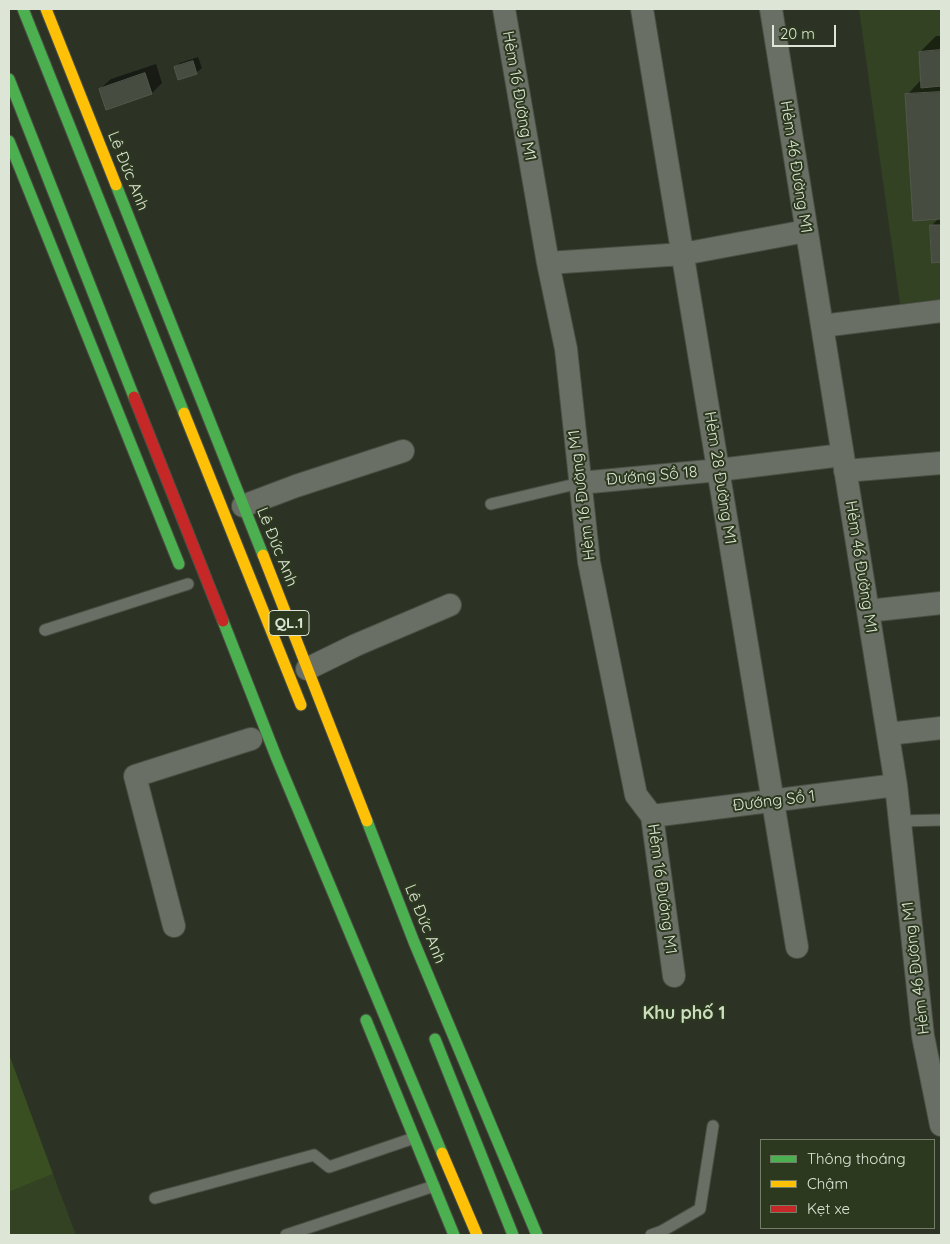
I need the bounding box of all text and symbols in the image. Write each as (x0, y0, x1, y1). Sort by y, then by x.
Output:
scale bar (775, 15, 839, 47)
text: 20 m (780, 24, 815, 43)
street label: Hẻm 16 Đường M1 (498, 30, 540, 162)
street label: Hẻm 46 Đường M1 (776, 99, 816, 235)
street label: Lê Đức Anh (103, 129, 153, 213)
street label: Hẻm 28 Đường M1 (700, 410, 740, 546)
street label: Hẻm 16 Đường M1 (564, 429, 600, 561)
street label: Đướng Sồ 18 (606, 462, 698, 490)
street label: Hẻm 46 Đường M1 (841, 499, 881, 635)
street label: Lê Đức Anh (252, 505, 302, 589)
road number: QL.1 (269, 610, 309, 636)
street label: Đướng Sồ 1 (732, 786, 816, 816)
street label: Hẻm 16 Đường M1 (643, 823, 681, 955)
street label: Lê Đức Anh (400, 882, 450, 966)
street label: Hẻm 46 Đường M1 (898, 900, 934, 1036)
district label: Khu phố 1 (642, 1003, 726, 1025)
legend (760, 1139, 935, 1229)
text: Thông thoáng (807, 1149, 906, 1168)
text: Chậm (807, 1174, 848, 1193)
text: Kẹt xe (807, 1199, 850, 1218)

